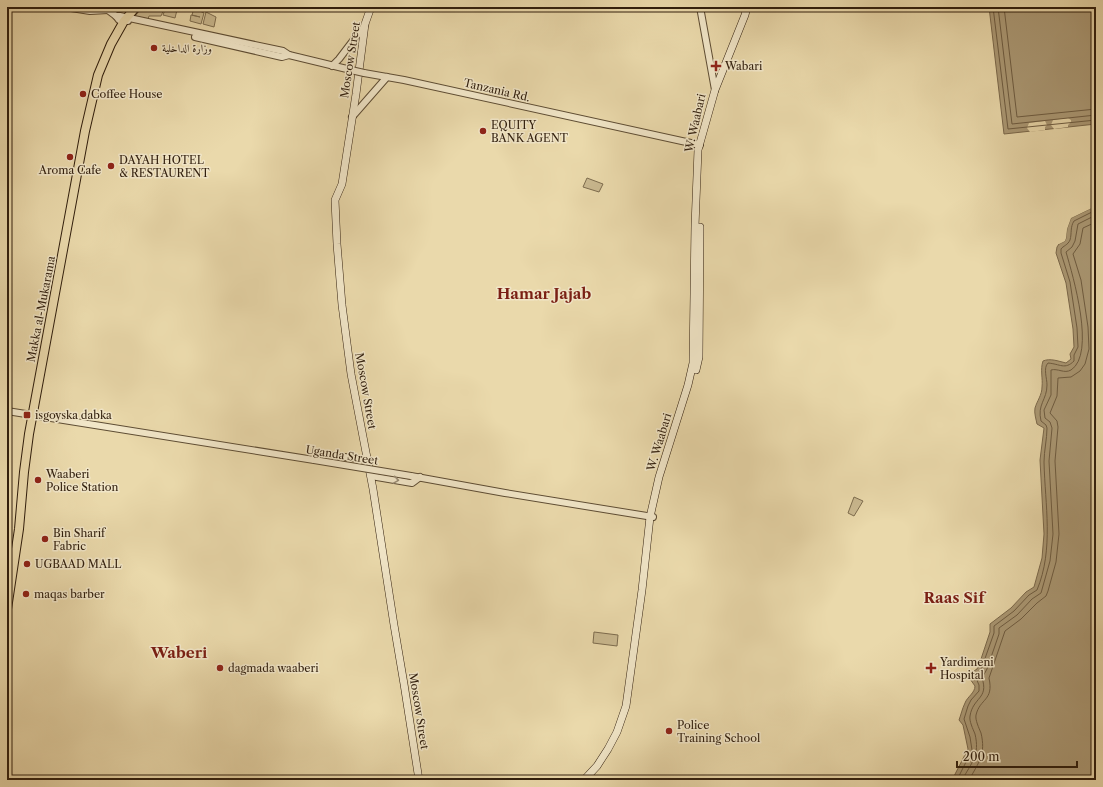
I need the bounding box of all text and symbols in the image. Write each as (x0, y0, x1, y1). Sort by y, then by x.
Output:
street label: Moscow Street (337, 21, 363, 99)
place label: وزارة الداخلية (162, 41, 212, 55)
marker: وزارة الداخلية (149, 43, 159, 53)
place label: Wabari (724, 59, 763, 73)
marker: Wabari (710, 60, 722, 72)
street label: Tanzania Rd. (462, 76, 532, 104)
place label: Coffee House (91, 87, 163, 101)
marker: Coffee House (78, 89, 88, 99)
street label: W. Waabari (681, 92, 709, 155)
place label: EQUITY BANK AGENT (491, 118, 569, 145)
marker: EQUITY BANK AGENT (478, 126, 488, 136)
marker: Aroma Cafe (65, 152, 75, 162)
place label: DAYAH HOTEL & RESTAURENT (119, 153, 210, 180)
marker: DAYAH HOTEL & RESTAURENT (106, 161, 116, 171)
place label: Aroma Cafe (38, 163, 101, 177)
street label: Makka al-Mukarama (24, 254, 58, 363)
district label: Hamar Jajab (497, 284, 592, 303)
street label: Moscow Street (352, 352, 380, 430)
place label: isgoyska dabka (35, 408, 112, 422)
marker: isgoyska dabka (22, 410, 32, 420)
street label: W. Waabari (643, 411, 675, 474)
street label: Uganda Street (305, 442, 379, 468)
place label: Waaberi Police Station (45, 467, 118, 494)
marker: Waaberi Police Station (33, 475, 43, 485)
one-way arrow (393, 475, 399, 484)
place label: Bin Sharif Fabric (53, 526, 107, 553)
marker: Bin Sharif Fabric (40, 534, 50, 544)
place label: UGBAAD MALL (35, 557, 122, 571)
marker: UGBAAD MALL (22, 559, 32, 569)
place label: maqas barber (34, 587, 105, 601)
district label: Raas Sif (924, 588, 987, 607)
marker: maqas barber (21, 589, 31, 599)
district label: Waberi (150, 643, 208, 662)
place label: Yardimeni Hospital (939, 655, 994, 682)
place label: dagmada waaberi (228, 661, 319, 675)
marker: Yardimeni Hospital (925, 662, 937, 674)
marker: dagmada waaberi (215, 663, 225, 673)
street label: Moscow Street (406, 672, 432, 750)
place label: Police Training School (677, 718, 761, 745)
marker: Police Training School (664, 726, 674, 736)
scale bar (957, 743, 1077, 769)
text: 200 m (963, 749, 1000, 764)

